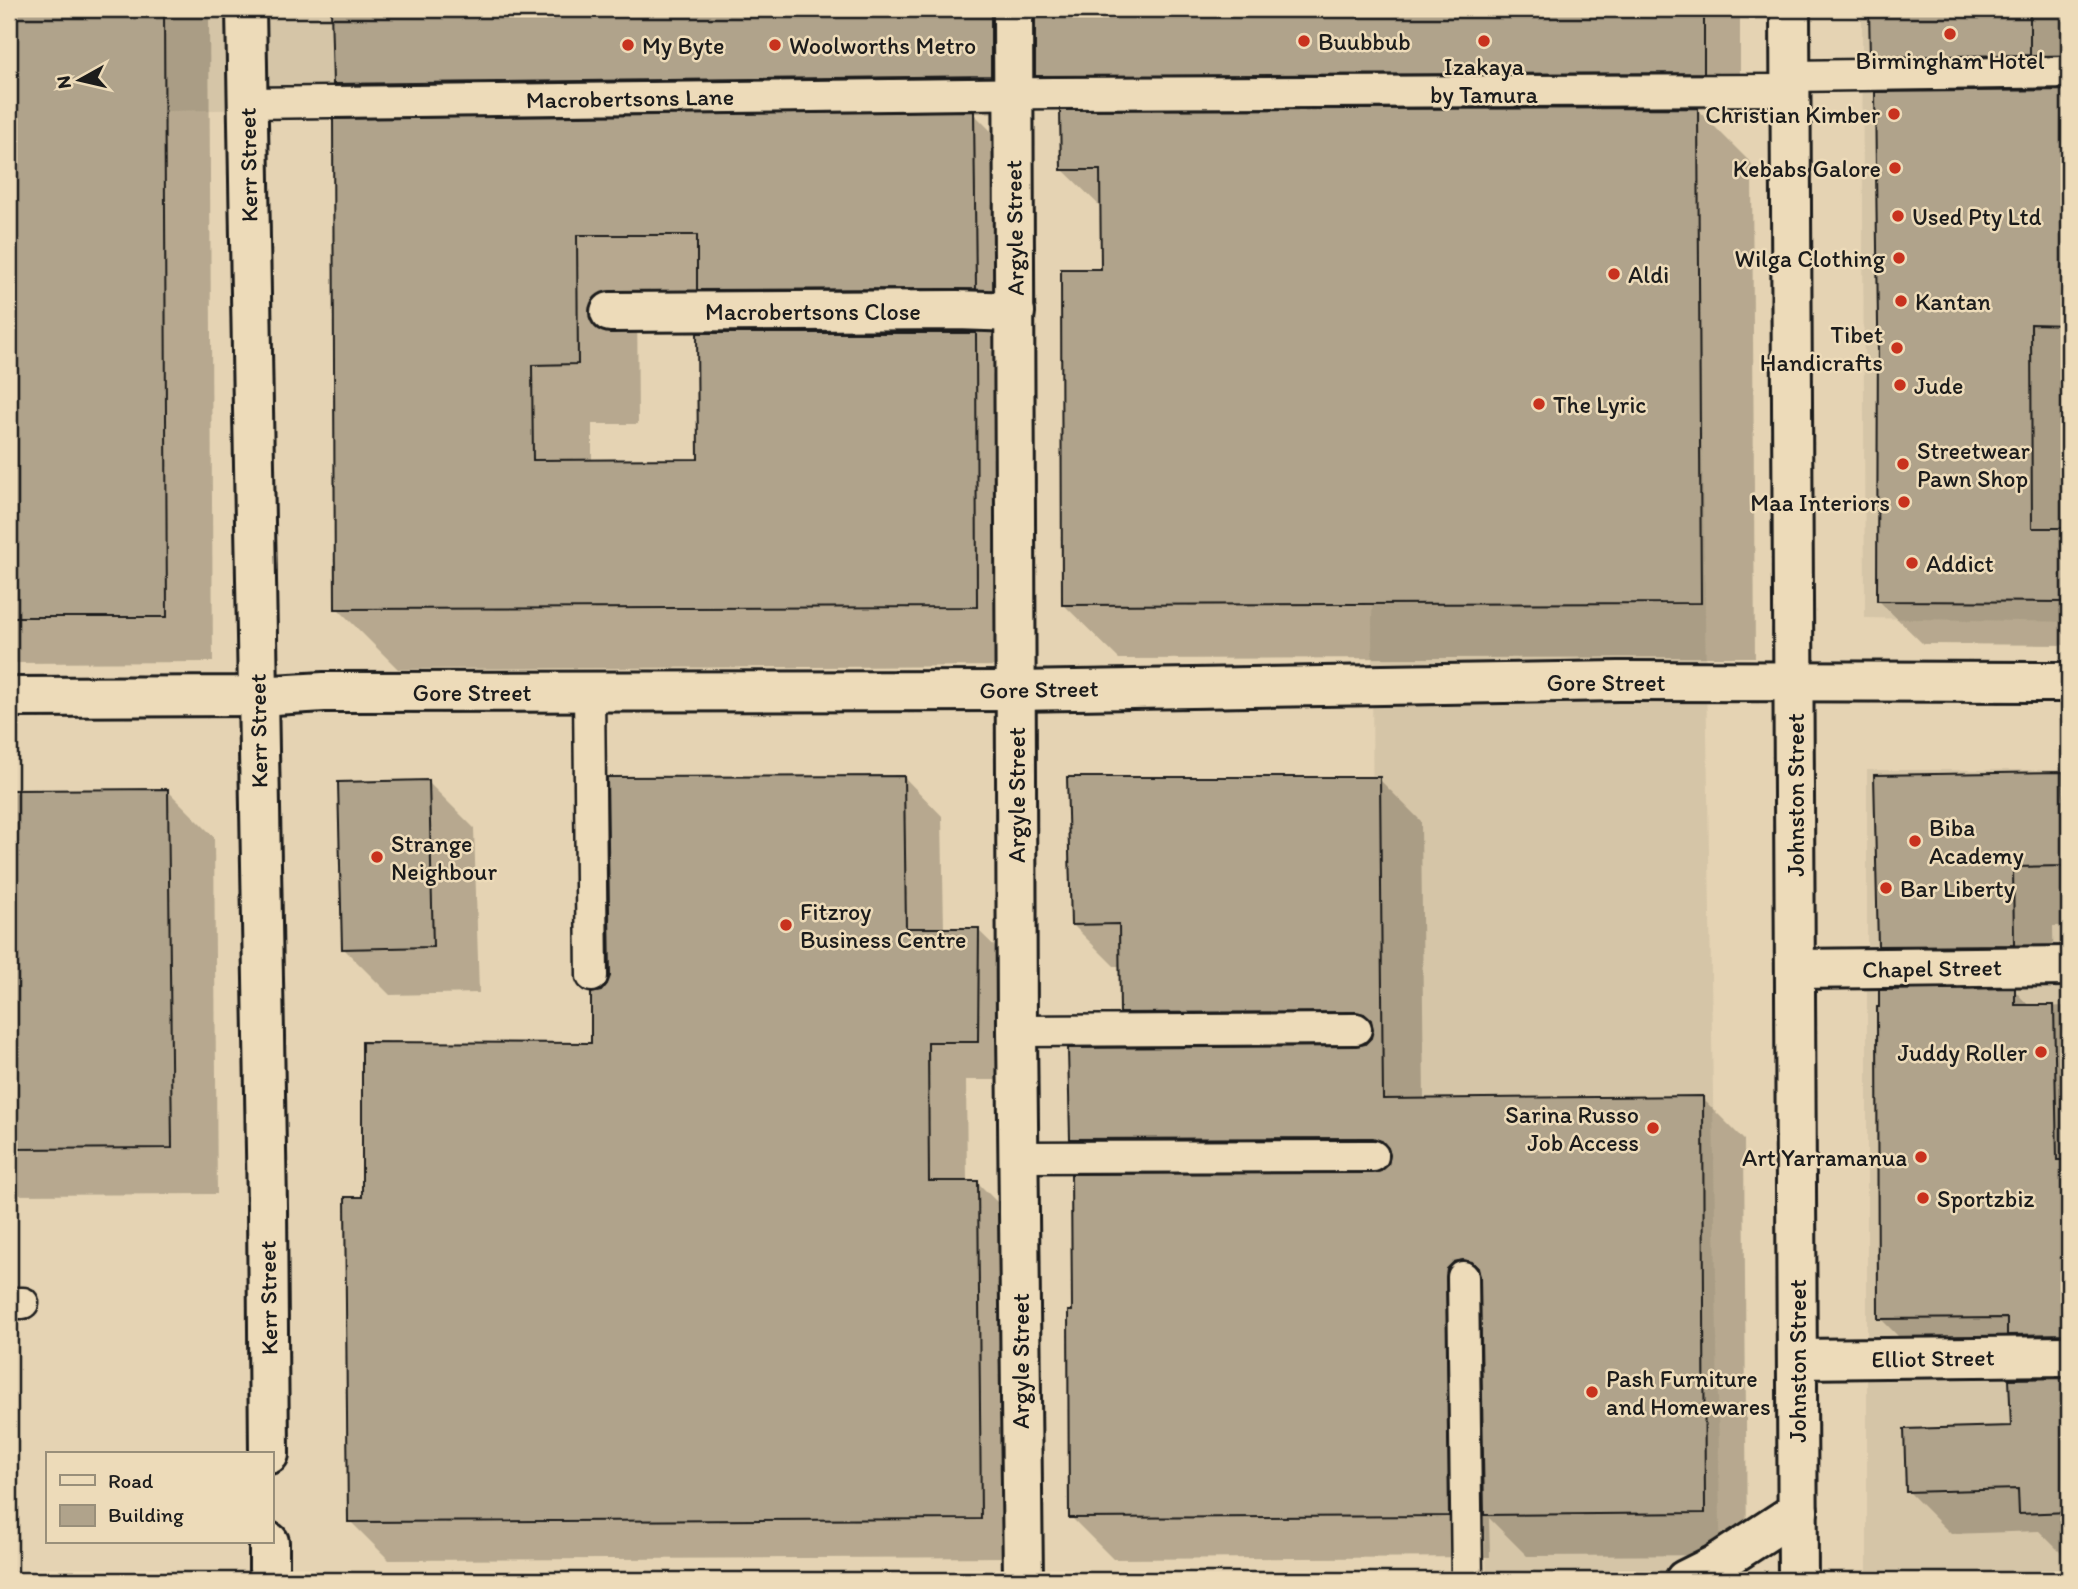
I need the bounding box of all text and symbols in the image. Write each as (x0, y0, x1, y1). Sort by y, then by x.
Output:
marker: Birmingham Hotel (1942, 26, 1958, 42)
place label: Buubbub (1318, 27, 1411, 56)
place label: My Byte (642, 31, 724, 60)
place label: Woolworths Metro (789, 31, 976, 60)
marker: Buubbub (1296, 33, 1312, 49)
marker: Izakaya by Tamura (1476, 33, 1492, 49)
marker: My Byte (620, 37, 636, 53)
marker: Woolworths Metro (767, 37, 783, 53)
north arrow (46, 46, 116, 116)
place label: Birmingham Hotel (1856, 46, 2045, 75)
place label: Izakaya by Tamura (1430, 52, 1539, 109)
text: N (51, 74, 76, 90)
street label: Macrobertsons Lane (526, 82, 734, 114)
place label: Christian Kimber (1705, 100, 1880, 129)
marker: Christian Kimber (1886, 106, 1902, 122)
street label: Kerr Street (233, 107, 263, 222)
place label: Kebabs Galore (1733, 154, 1881, 183)
street label: Argyle Street (998, 160, 1030, 296)
marker: Kebabs Galore (1887, 160, 1903, 176)
place label: Used Pty Ltd (1912, 202, 2042, 231)
marker: Used Pty Ltd (1890, 208, 1906, 224)
place label: Wilga Clothing (1734, 244, 1886, 273)
marker: Wilga Clothing (1891, 250, 1907, 266)
place label: Aldi (1628, 260, 1669, 289)
marker: Aldi (1606, 266, 1622, 282)
place label: Kantan (1915, 287, 1991, 316)
marker: Kantan (1893, 293, 1909, 309)
street label: Macrobertsons Close (705, 297, 921, 326)
place label: Tibet Handicrafts (1760, 320, 1883, 377)
marker: Tibet Handicrafts (1889, 340, 1905, 356)
place label: Jude (1914, 371, 1963, 400)
marker: Jude (1892, 377, 1908, 393)
place label: The Lyric (1553, 390, 1647, 419)
marker: The Lyric (1531, 396, 1547, 412)
place label: Streetwear Pawn Shop (1917, 436, 2030, 493)
marker: Streetwear Pawn Shop (1895, 456, 1911, 472)
place label: Maa Interiors (1750, 488, 1890, 517)
marker: Maa Interiors (1896, 494, 1912, 510)
place label: Addict (1926, 549, 1994, 578)
marker: Addict (1904, 555, 1920, 571)
street label: Gore Street (1546, 668, 1666, 697)
street label: Kerr Street (243, 673, 273, 788)
street label: Gore Street (979, 673, 1099, 705)
street label: Gore Street (412, 678, 532, 707)
street label: Johnston Street (1781, 713, 1810, 877)
street label: Argyle Street (1002, 727, 1031, 863)
place label: Biba Academy (1929, 813, 2024, 870)
place label: Strange Neighbour (391, 829, 497, 886)
marker: Biba Academy (1907, 833, 1923, 849)
marker: Strange Neighbour (369, 849, 385, 865)
place label: Bar Liberty (1900, 874, 2015, 903)
marker: Bar Liberty (1878, 880, 1894, 896)
place label: Fitzroy Business Centre (800, 897, 966, 954)
marker: Fitzroy Business Centre (778, 917, 794, 933)
street label: Chapel Street (1862, 952, 2002, 984)
place label: Juddy Roller (1898, 1038, 2027, 1067)
marker: Juddy Roller (2033, 1044, 2049, 1060)
place label: Sarina Russo Job Access (1505, 1100, 1639, 1157)
marker: Sarina Russo Job Access (1645, 1120, 1661, 1136)
place label: Art Yarramanua (1742, 1143, 1907, 1172)
marker: Art Yarramanua (1913, 1149, 1929, 1165)
place label: Sportzbiz (1937, 1184, 2034, 1213)
marker: Sportzbiz (1915, 1190, 1931, 1206)
street label: Kerr Street (253, 1240, 283, 1355)
street label: Johnston Street (1783, 1279, 1812, 1443)
street label: Argyle Street (1006, 1293, 1035, 1429)
street label: Elliot Street (1871, 1342, 1995, 1374)
place label: Pash Furniture and Homewares (1606, 1364, 1771, 1421)
marker: Pash Furniture and Homewares (1584, 1384, 1600, 1400)
legend (46, 1452, 273, 1544)
text: Road (108, 1468, 154, 1493)
text: Building (108, 1502, 184, 1527)

